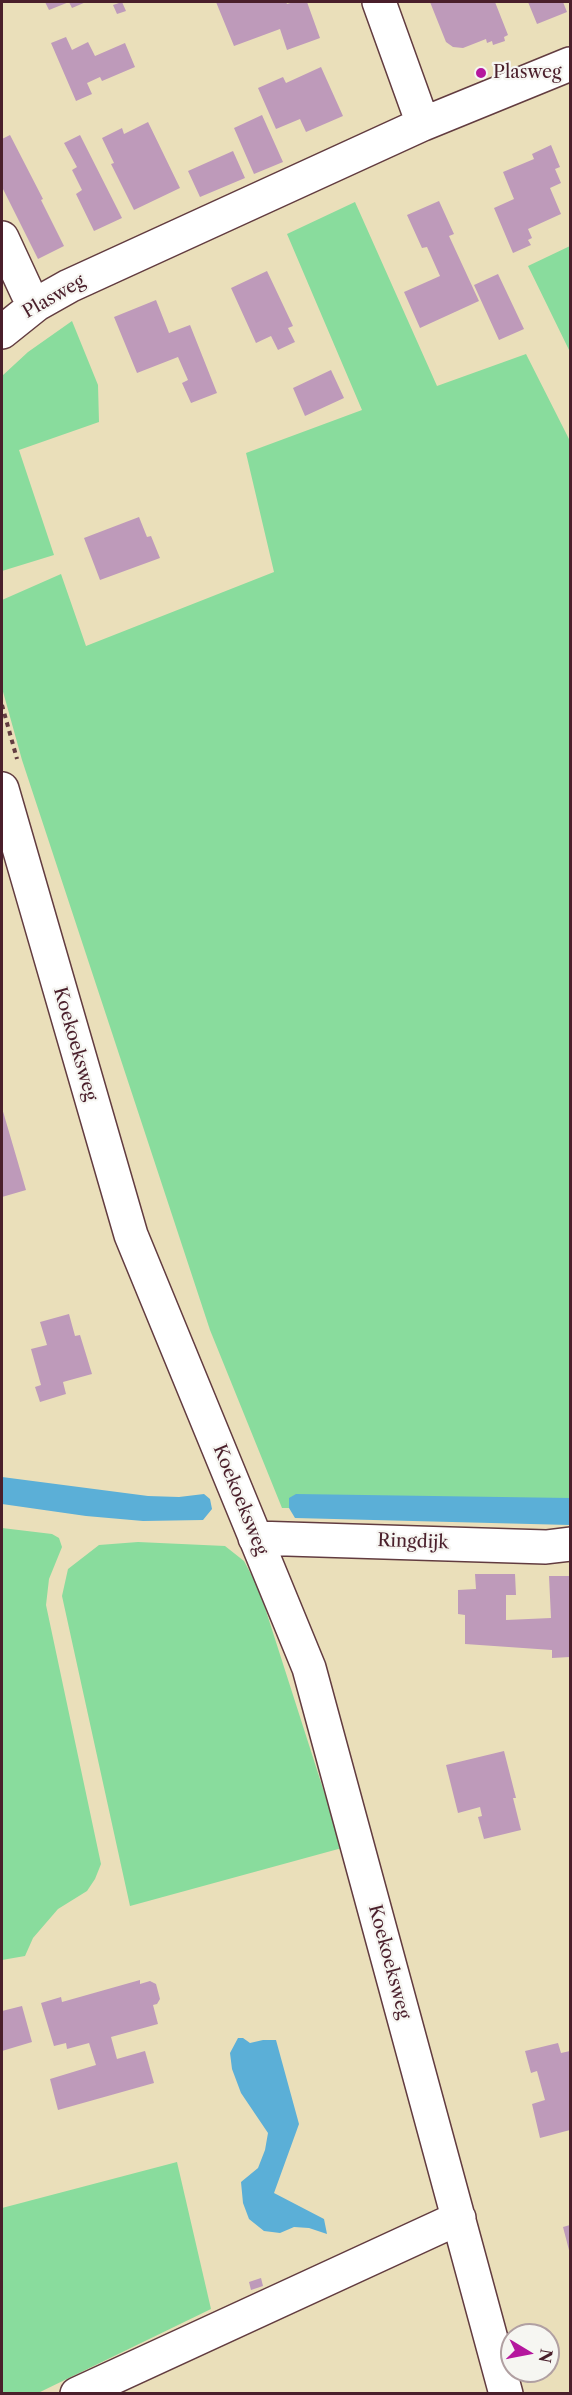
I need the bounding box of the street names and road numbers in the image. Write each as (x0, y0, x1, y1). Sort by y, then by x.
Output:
street label: Plasweg (19, 271, 89, 323)
street label: Koekoeksweg (48, 985, 102, 1103)
street label: Koekoeksweg (208, 1442, 272, 1558)
street label: Ringdijk (377, 1530, 449, 1554)
street label: Koekoeksweg (363, 1902, 415, 2022)

